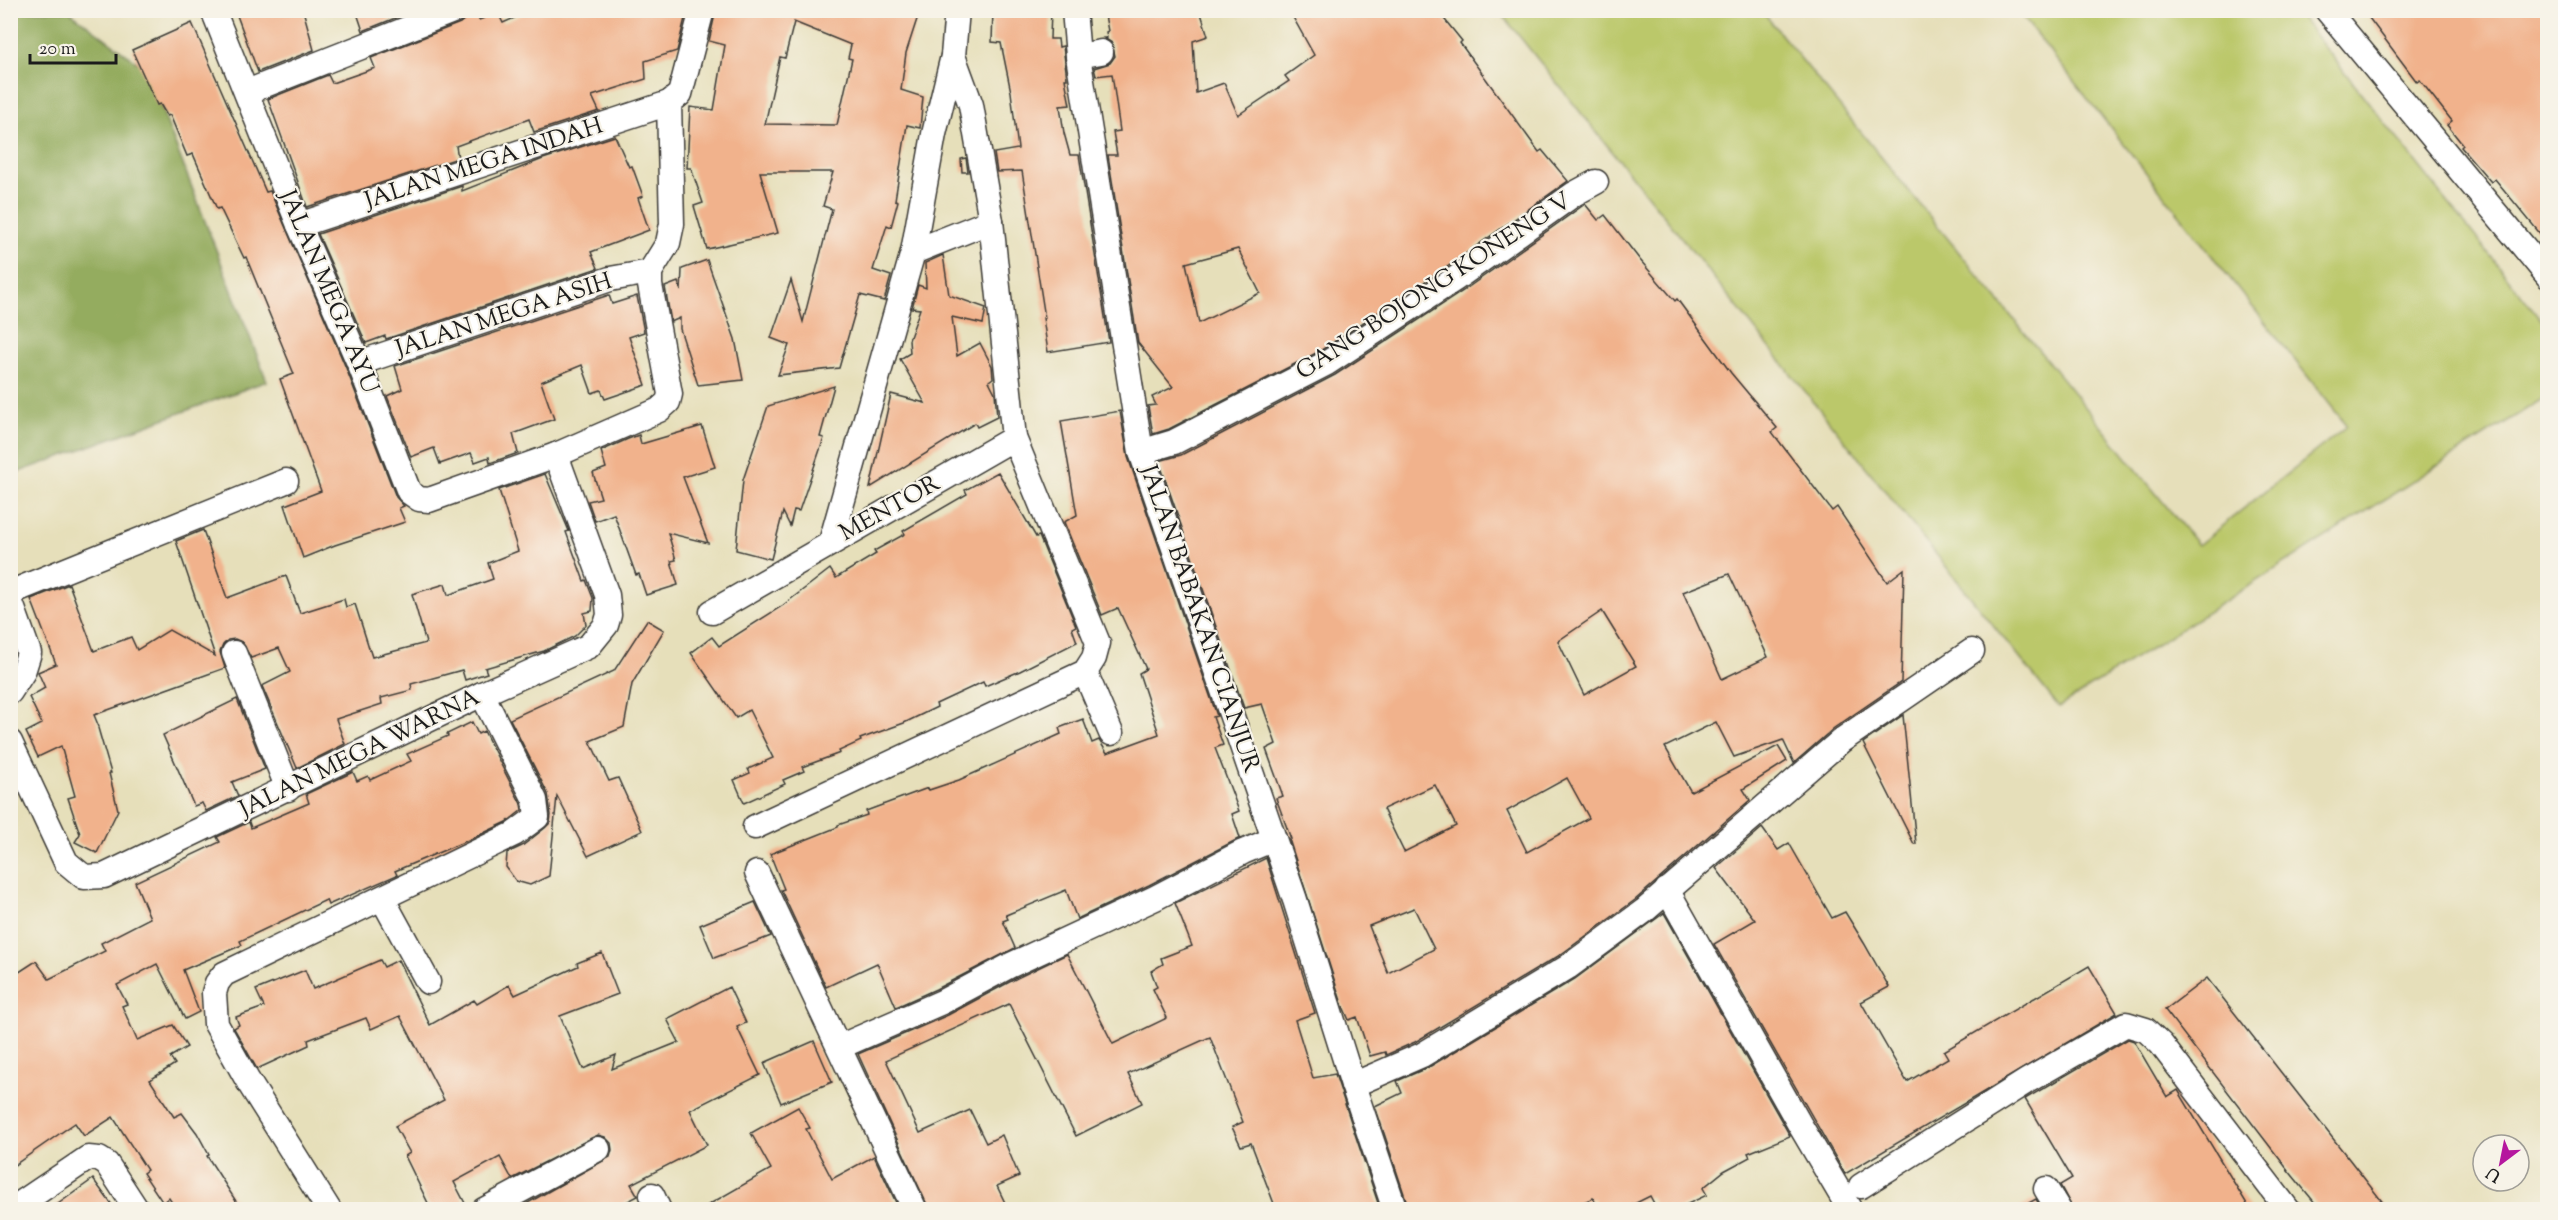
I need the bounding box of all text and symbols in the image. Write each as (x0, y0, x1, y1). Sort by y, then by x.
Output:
scale bar (30, 27, 116, 65)
text: 20 m (39, 37, 76, 63)
street label: JALAN MEGA INDAH (359, 109, 608, 219)
street label: JALAN MEGA AYU (269, 183, 386, 399)
street label: GANG BOJONG KONENG V (1290, 185, 1578, 389)
street label: JALAN MEGA ASIH (389, 265, 617, 368)
street label: JALAN BABAKAN CIANJUR (1130, 459, 1268, 778)
street label: MENTOR (834, 467, 947, 551)
street label: JALAN MEGA WARNA (232, 681, 486, 828)
north arrow (2471, 1133, 2531, 1193)
text: U (2482, 1160, 2506, 1187)

